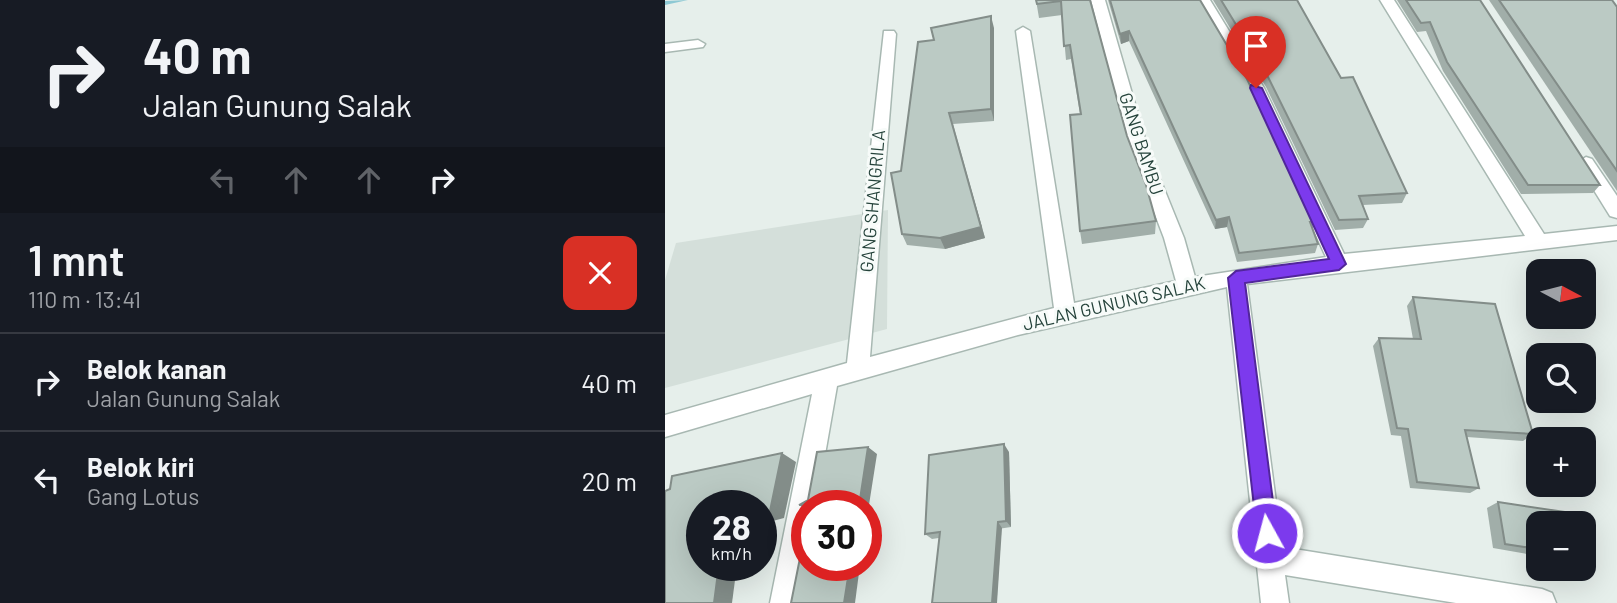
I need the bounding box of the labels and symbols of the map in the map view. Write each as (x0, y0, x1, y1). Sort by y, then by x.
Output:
pin (1226, 16, 1286, 88)
street label: GANG BAMBU (1115, 90, 1169, 198)
street label: GANG SHANGRILA (855, 129, 889, 273)
north arrow (1526, 259, 1596, 329)
street label: JALAN GUNUNG SALAK (1020, 271, 1207, 335)
speed limit sign: 30 (791, 490, 882, 581)
position arrow (1230, 496, 1304, 570)

